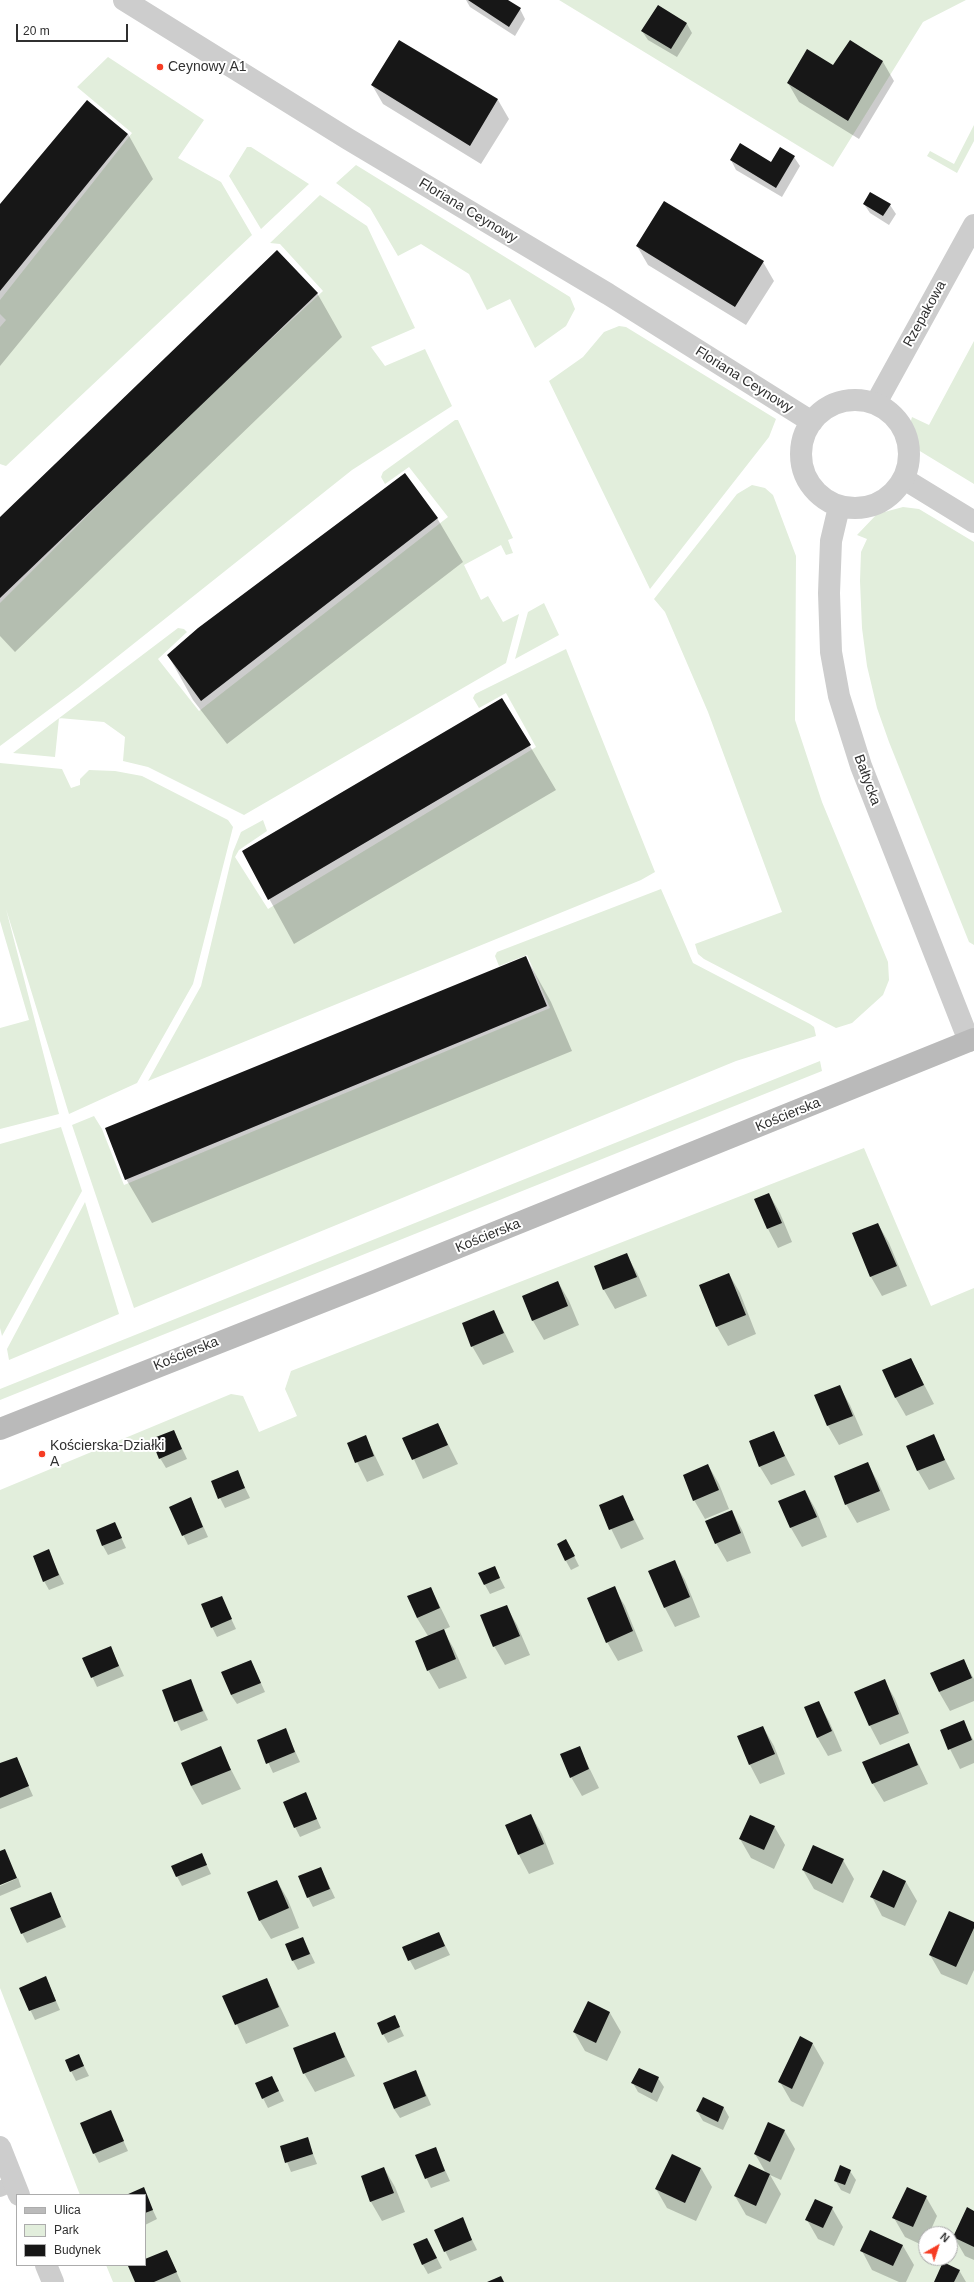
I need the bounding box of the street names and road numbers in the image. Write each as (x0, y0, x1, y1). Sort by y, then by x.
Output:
street label: Floriana Ceynowy (416, 175, 520, 247)
street label: Rzepakowa (900, 278, 950, 350)
street label: Floriana Ceynowy (692, 343, 796, 417)
street label: Bałtycka (850, 752, 884, 808)
street label: Kościerska (753, 1094, 823, 1136)
street label: Kościerska (453, 1215, 523, 1257)
street label: Kościerska (151, 1333, 221, 1375)

